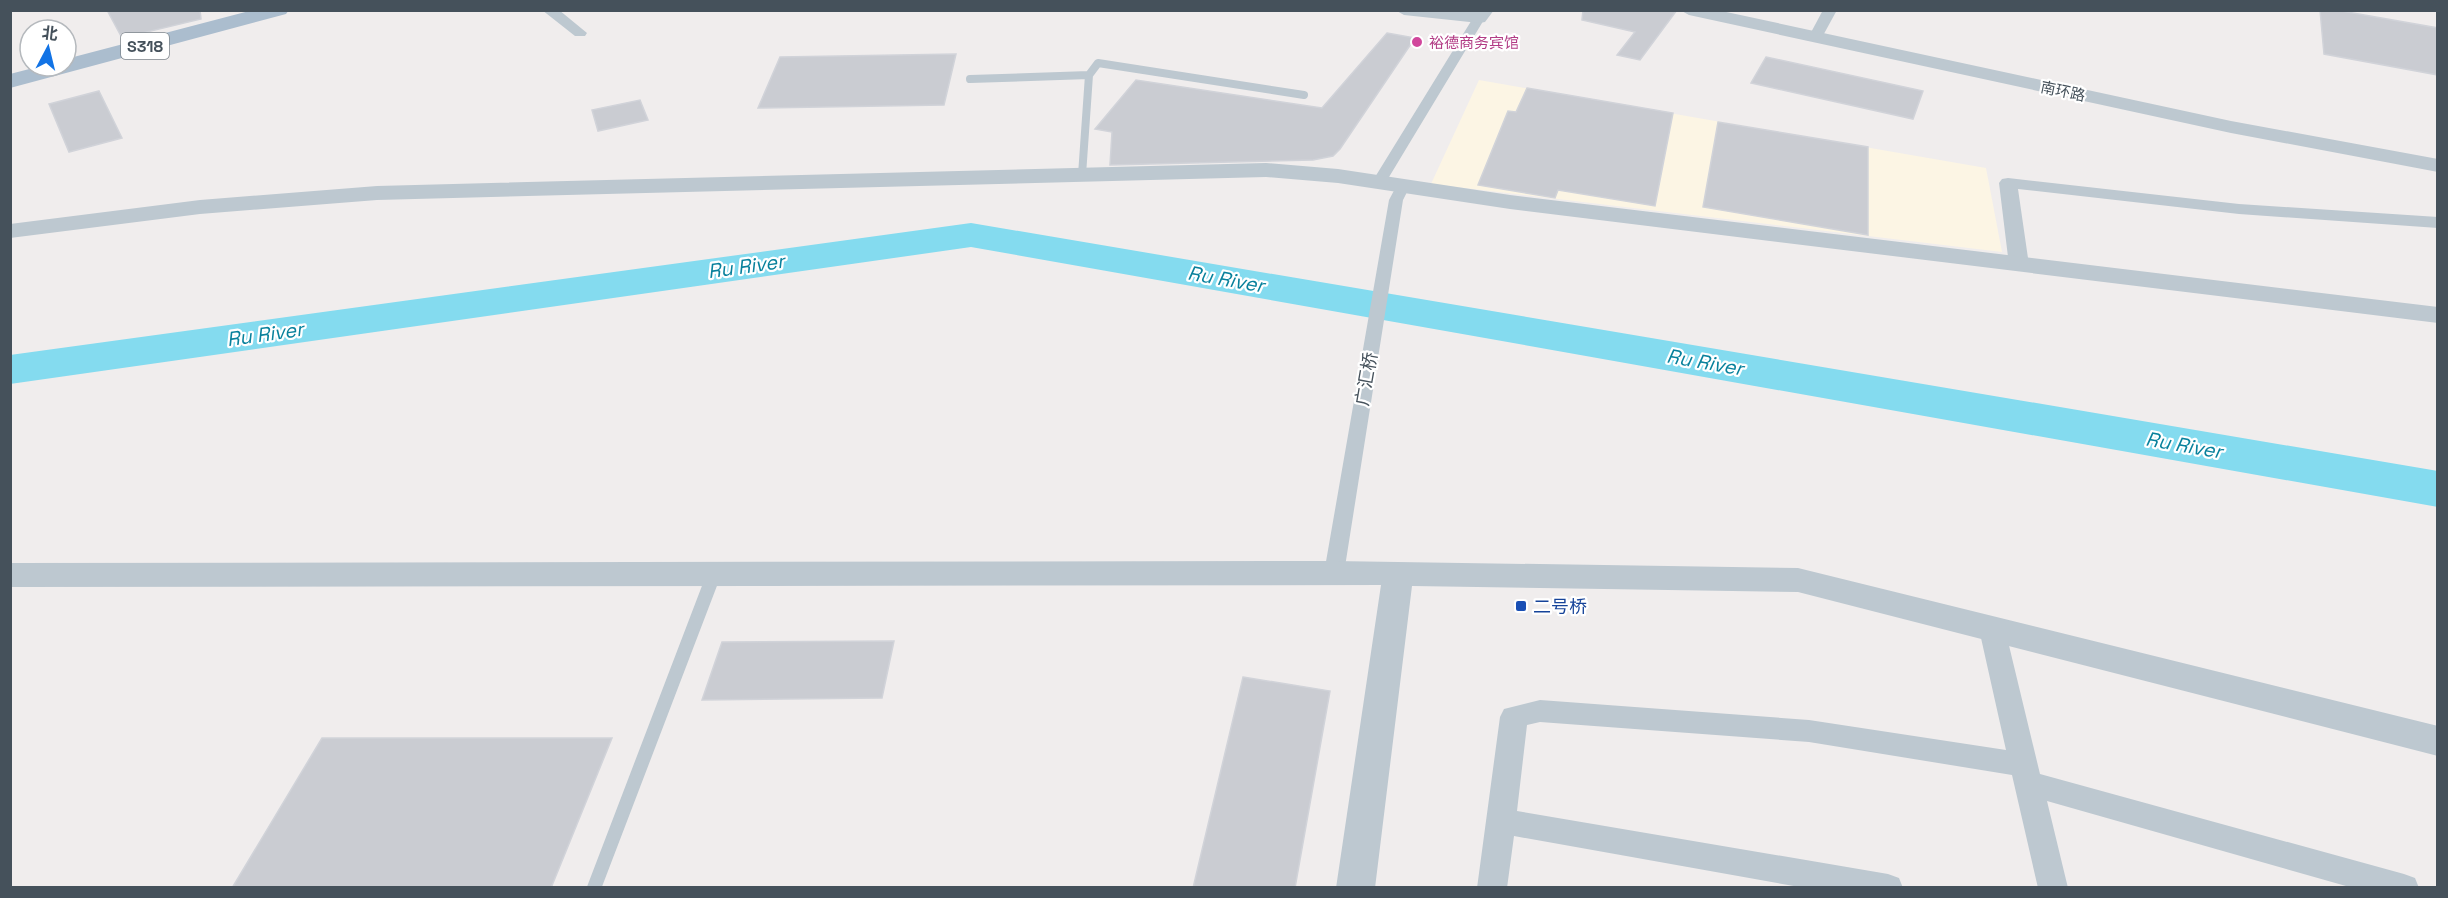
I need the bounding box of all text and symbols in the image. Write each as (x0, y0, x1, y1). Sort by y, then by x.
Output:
north arrow (18, 18, 78, 78)
text: 北 (41, 22, 59, 45)
road number: S318 (121, 33, 169, 59)
place label: 裕德商务宾馆 (1429, 33, 1519, 52)
marker: 裕德商务宾馆 (1410, 35, 1424, 49)
street label: 南环路 (2039, 77, 2087, 105)
water label: Ru River (706, 247, 789, 284)
water label: Ru River (1186, 259, 1269, 299)
water label: Ru River (225, 315, 308, 352)
water label: Ru River (1665, 342, 1748, 382)
street label: 广汇桥 (1350, 350, 1382, 408)
water label: Ru River (2144, 425, 2227, 465)
place label: 二号桥 (1533, 595, 1587, 618)
marker: 二号桥 (1514, 599, 1528, 613)

